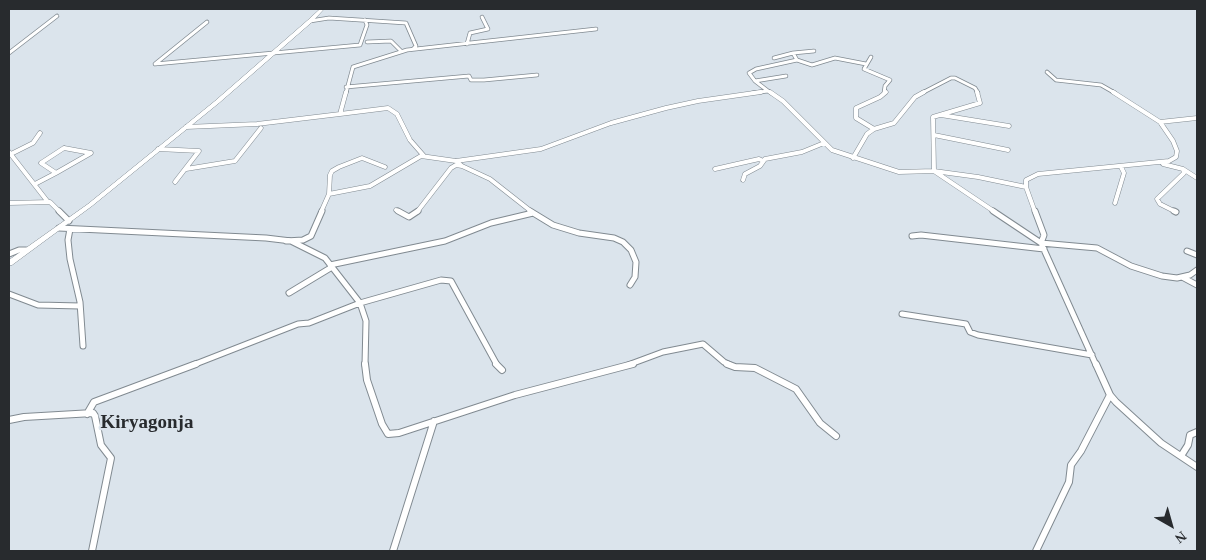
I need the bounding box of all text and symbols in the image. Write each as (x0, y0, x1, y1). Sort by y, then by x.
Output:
district label: Kiryagonja (101, 412, 193, 434)
north arrow (1146, 500, 1196, 550)
text: N (1172, 528, 1189, 546)

